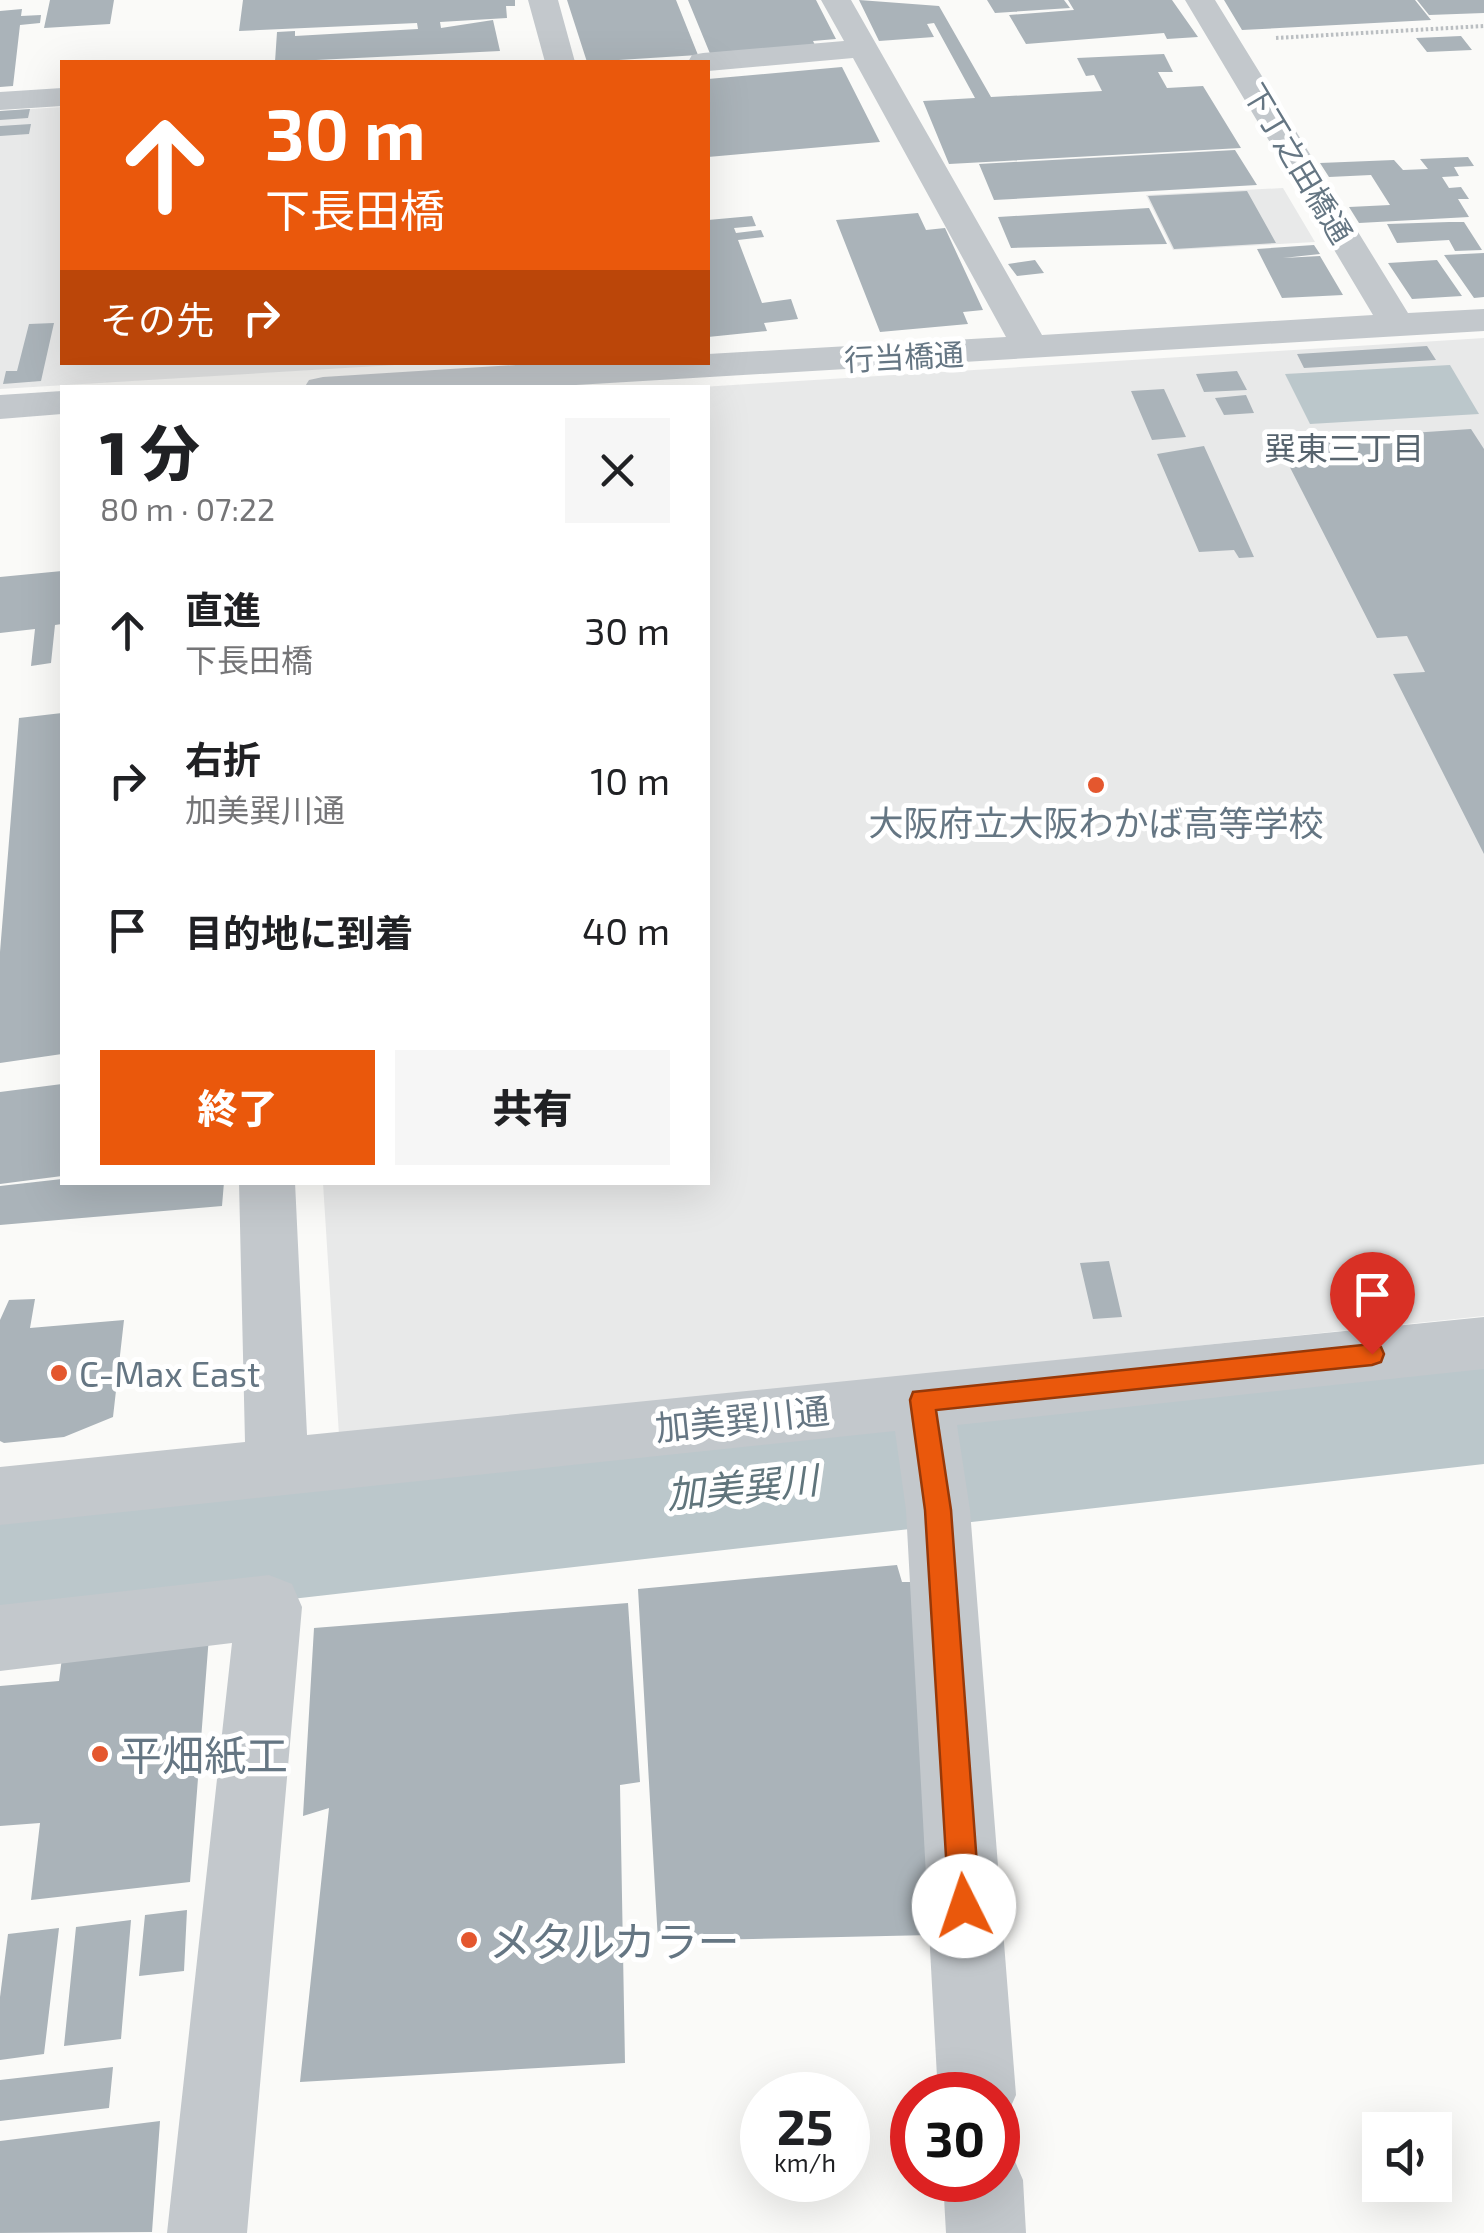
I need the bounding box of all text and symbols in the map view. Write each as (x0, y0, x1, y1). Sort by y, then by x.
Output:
street label: 下丁之田橋通 (1237, 77, 1361, 249)
text: 30 m (265, 90, 426, 174)
icon: ahead (100, 100, 230, 230)
text: 下長田橋 (265, 182, 445, 236)
icon: right (234, 290, 289, 345)
text: その先 (100, 296, 214, 342)
street label: 行当橋通 (843, 335, 965, 377)
text: 1 分 (100, 415, 200, 487)
button: close (565, 418, 670, 523)
district label: 巽東三丁目 (1264, 428, 1424, 466)
text: 80 m · 07:22 (100, 489, 275, 527)
text: 直進 (185, 586, 261, 632)
icon: ahead (100, 603, 155, 658)
text: 30 m (584, 607, 670, 653)
text: 下長田橋 (185, 640, 313, 678)
text: 右折 (185, 736, 261, 782)
icon: right (100, 753, 155, 808)
text: 10 m (590, 757, 670, 803)
marker: 大阪府立大阪わかば高等学校 (1085, 774, 1107, 796)
text: 加美巽川通 (185, 790, 345, 828)
place label: 大阪府立大阪わかば高等学校 (868, 801, 1324, 843)
icon: arrive (100, 903, 155, 958)
text: 40 m (582, 907, 670, 953)
text: 目的地に到着 (185, 909, 413, 955)
button: 終了 (100, 1050, 375, 1165)
button: 共有 (395, 1050, 670, 1165)
pin (1330, 1252, 1415, 1355)
icon: arrive (1345, 1267, 1400, 1322)
place label: C-Max East (79, 1352, 260, 1394)
marker: C-Max East (48, 1362, 70, 1384)
street label: 加美巽川通 (653, 1388, 831, 1448)
water label: 加美巽川 (664, 1455, 824, 1517)
place label: 平畑紙工 (120, 1729, 288, 1779)
marker: 平畑紙工 (89, 1743, 111, 1765)
position arrow (912, 1854, 1016, 1958)
place label: メタルカラー (489, 1915, 740, 1965)
marker: メタルカラー (458, 1929, 480, 1951)
speed limit sign: 30 (890, 2072, 1020, 2202)
text: 25 (777, 2095, 833, 2155)
map controls (1362, 2112, 1452, 2202)
button: sound (1362, 2112, 1452, 2202)
text: km/h (774, 2147, 836, 2177)

